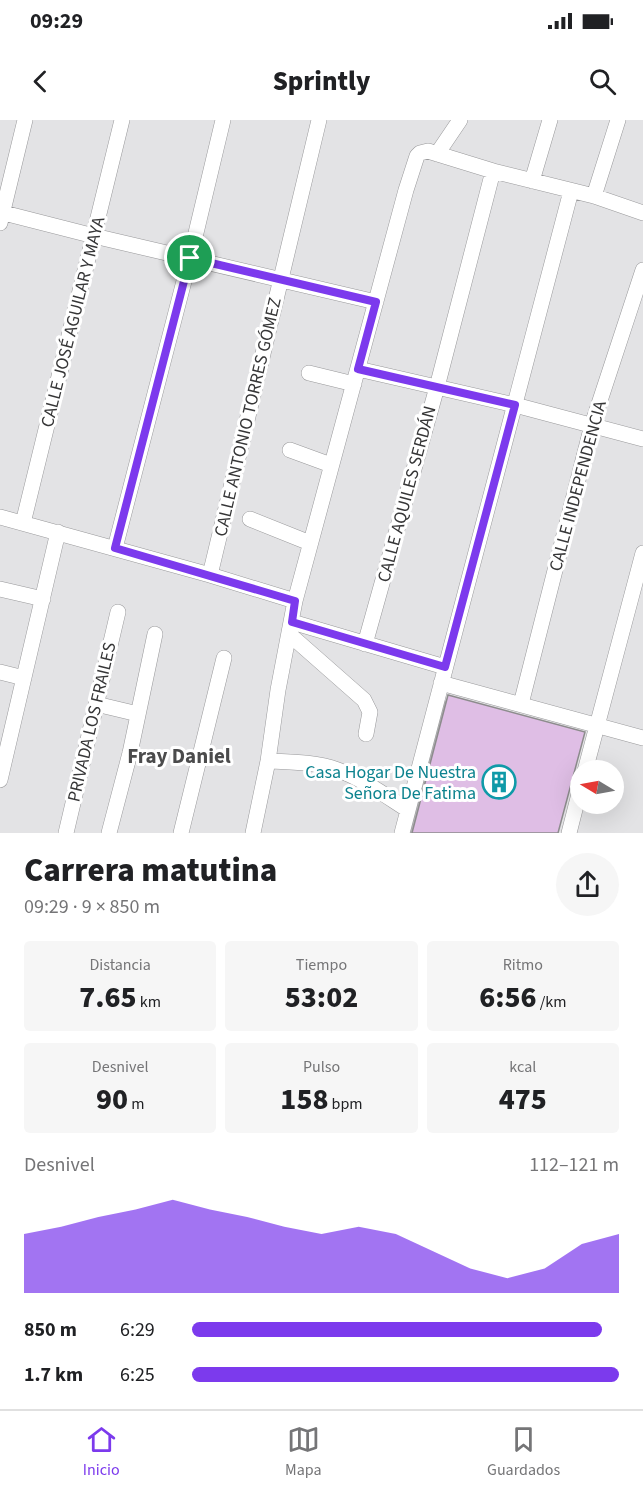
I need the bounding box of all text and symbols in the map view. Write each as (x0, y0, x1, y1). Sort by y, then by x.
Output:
text: 09:29 (30, 5, 83, 37)
text: Sprintly (273, 62, 370, 101)
icon: back (24, 65, 57, 98)
icon: search (586, 65, 619, 98)
street label: CALLE JOSÉ AGUILAR Y MAYA (35, 214, 111, 430)
pin (164, 232, 215, 283)
icon: arrive (173, 241, 206, 274)
street label: CALLE ANTONIO TORRES GÓMEZ (208, 295, 288, 539)
street label: CALLE INDEPENDENCIA (543, 398, 613, 574)
street label: CALLE AQUILES SERDÁN (371, 403, 443, 585)
street label: PRIVADA LOS FRAILES (61, 640, 123, 804)
district label: Fray Daniel (127, 741, 231, 771)
place label: Casa Hogar De Nuestra Señora De Fatima (305, 760, 476, 806)
north arrow (570, 760, 624, 814)
map controls (570, 760, 624, 814)
building icon: Casa Hogar De Nuestra Señora De Fatima (481, 764, 517, 800)
text: Carrera matutina (24, 847, 277, 894)
button: share (556, 853, 619, 916)
text: 09:29 · 9 × 850 m (24, 893, 160, 921)
text: Distancia (89, 954, 151, 976)
text: Tiempo (296, 954, 347, 976)
text: Ritmo (503, 954, 543, 976)
text: 7.65 (79, 976, 137, 1019)
text: 53:02 (285, 976, 358, 1019)
text: 6:56 (479, 976, 537, 1019)
text: km (137, 991, 161, 1013)
text: /km (537, 991, 567, 1013)
text: Desnivel (92, 1056, 148, 1078)
text: Pulso (303, 1056, 340, 1078)
text: kcal (509, 1056, 536, 1078)
text: 90 (96, 1078, 128, 1121)
text: 158 (280, 1078, 328, 1121)
text: 475 (499, 1078, 547, 1121)
text: m (128, 1093, 144, 1115)
text: bpm (328, 1093, 363, 1115)
text: Desnivel (24, 1151, 95, 1179)
text: 112–121 m (529, 1151, 619, 1179)
text: 850 m (24, 1316, 77, 1344)
text: 6:29 (120, 1316, 155, 1344)
text: 1.7 km (24, 1361, 83, 1389)
text: 6:25 (120, 1361, 155, 1389)
tab: Inicio (83, 1423, 120, 1481)
tab: Mapa (285, 1423, 322, 1481)
tab: Guardados (487, 1423, 560, 1481)

